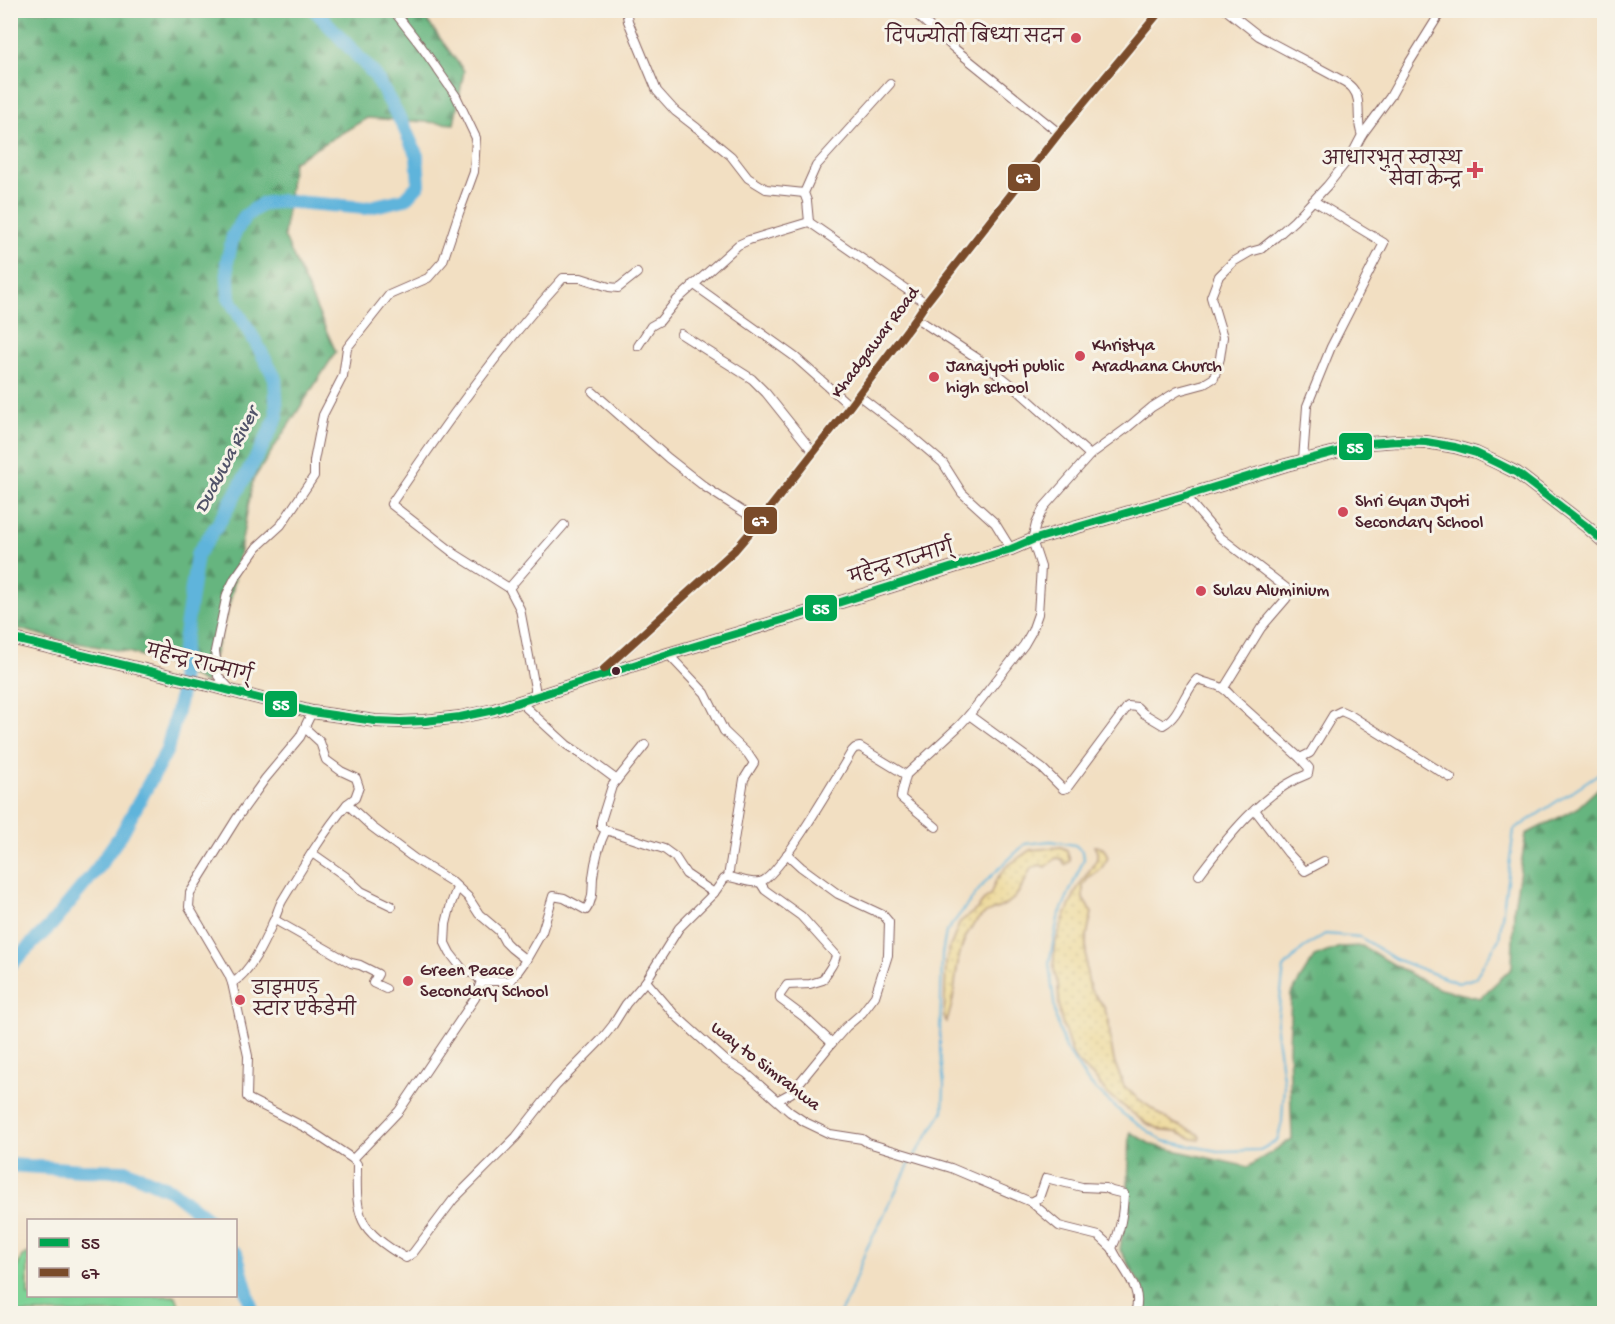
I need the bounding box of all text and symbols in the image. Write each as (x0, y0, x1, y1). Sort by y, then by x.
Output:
place label: दिपज्योती बिध्या सदन (884, 22, 1065, 49)
marker: दिपज्योती बिध्या सदन (1069, 31, 1083, 45)
place label: आधारभुत स्वास्थ सेवा केन्द्र (1321, 149, 1463, 192)
marker: आधारभुत स्वास्थ सेवा केन्द्र (1466, 161, 1484, 179)
line badge: 67 (1007, 163, 1041, 192)
text: 67 (1016, 171, 1033, 190)
street label: Khadgawar Road (827, 282, 926, 403)
place label: Khristya Aradhana Church (1092, 336, 1222, 378)
marker: Khristya Aradhana Church (1073, 349, 1087, 363)
place label: Janajyoti public high school (946, 357, 1065, 399)
marker: Janajyoti public high school (927, 370, 941, 384)
water label: Duduwa River (191, 401, 267, 518)
line badge: 55 (1338, 432, 1373, 461)
text: 55 (1347, 441, 1364, 460)
place label: Shri Gyan Jyoti Secondary School (1355, 492, 1484, 534)
marker: Shri Gyan Jyoti Secondary School (1336, 505, 1350, 519)
line badge: 67 (743, 506, 778, 535)
text: 67 (752, 514, 769, 533)
street label: महेन्द्र राज्मार्ग् (844, 530, 958, 590)
place label: Sulav Aluminium (1213, 581, 1330, 602)
marker: Sulav Aluminium (1194, 584, 1208, 598)
line badge: 55 (804, 594, 838, 622)
text: 55 (813, 602, 830, 621)
street label: महेन्द्र राज्मार्ग् (143, 634, 257, 689)
unlabelled marker (610, 665, 622, 677)
line badge: 55 (264, 690, 298, 718)
text: 55 (273, 698, 290, 717)
place label: Green Peace Secondary School (420, 961, 549, 1003)
marker: Green Peace Secondary School (401, 974, 415, 988)
place label: डाइमण्ड स्टार एकेडेमी (251, 979, 357, 1022)
marker: डाइमण्ड स्टार एकेडेमी (233, 993, 247, 1007)
street label: way to Simrahwa (706, 1018, 825, 1117)
legend (27, 1219, 237, 1297)
text: 55 (81, 1235, 100, 1256)
text: 67 (81, 1265, 100, 1286)

